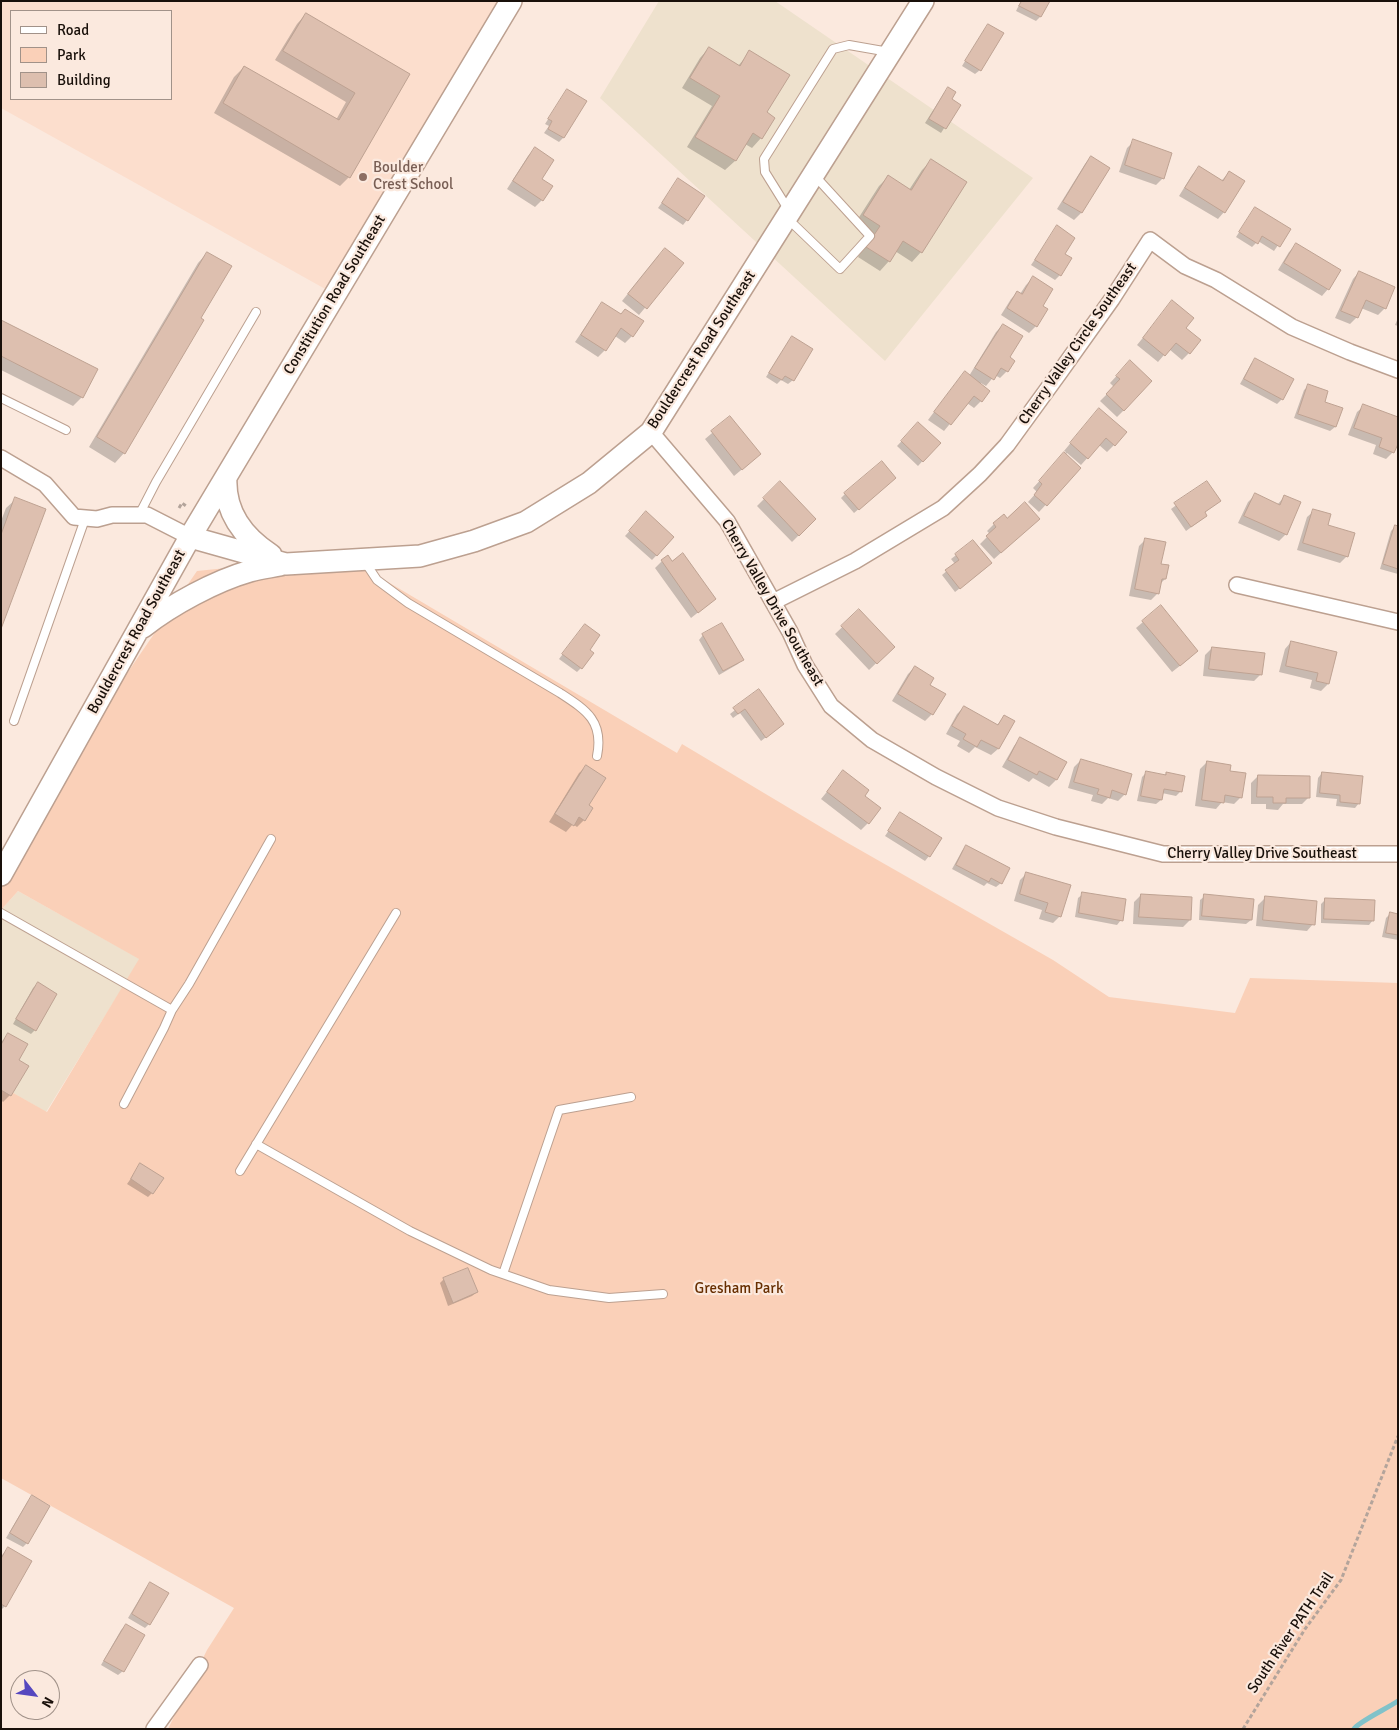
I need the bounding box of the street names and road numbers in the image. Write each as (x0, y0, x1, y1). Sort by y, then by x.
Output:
street label: Constitution Road Southeast (280, 212, 390, 378)
street label: Cherry Valley Circle Southeast (1015, 260, 1141, 428)
street label: Bouldercrest Road Southeast (644, 267, 760, 433)
street label: Cherry Valley Drive Southeast (717, 516, 827, 690)
street label: Bouldercrest Road Southeast (84, 547, 190, 717)
street label: Cherry Valley Drive Southeast (1167, 845, 1357, 863)
street label: South River PATH Trail (1244, 1569, 1338, 1697)

